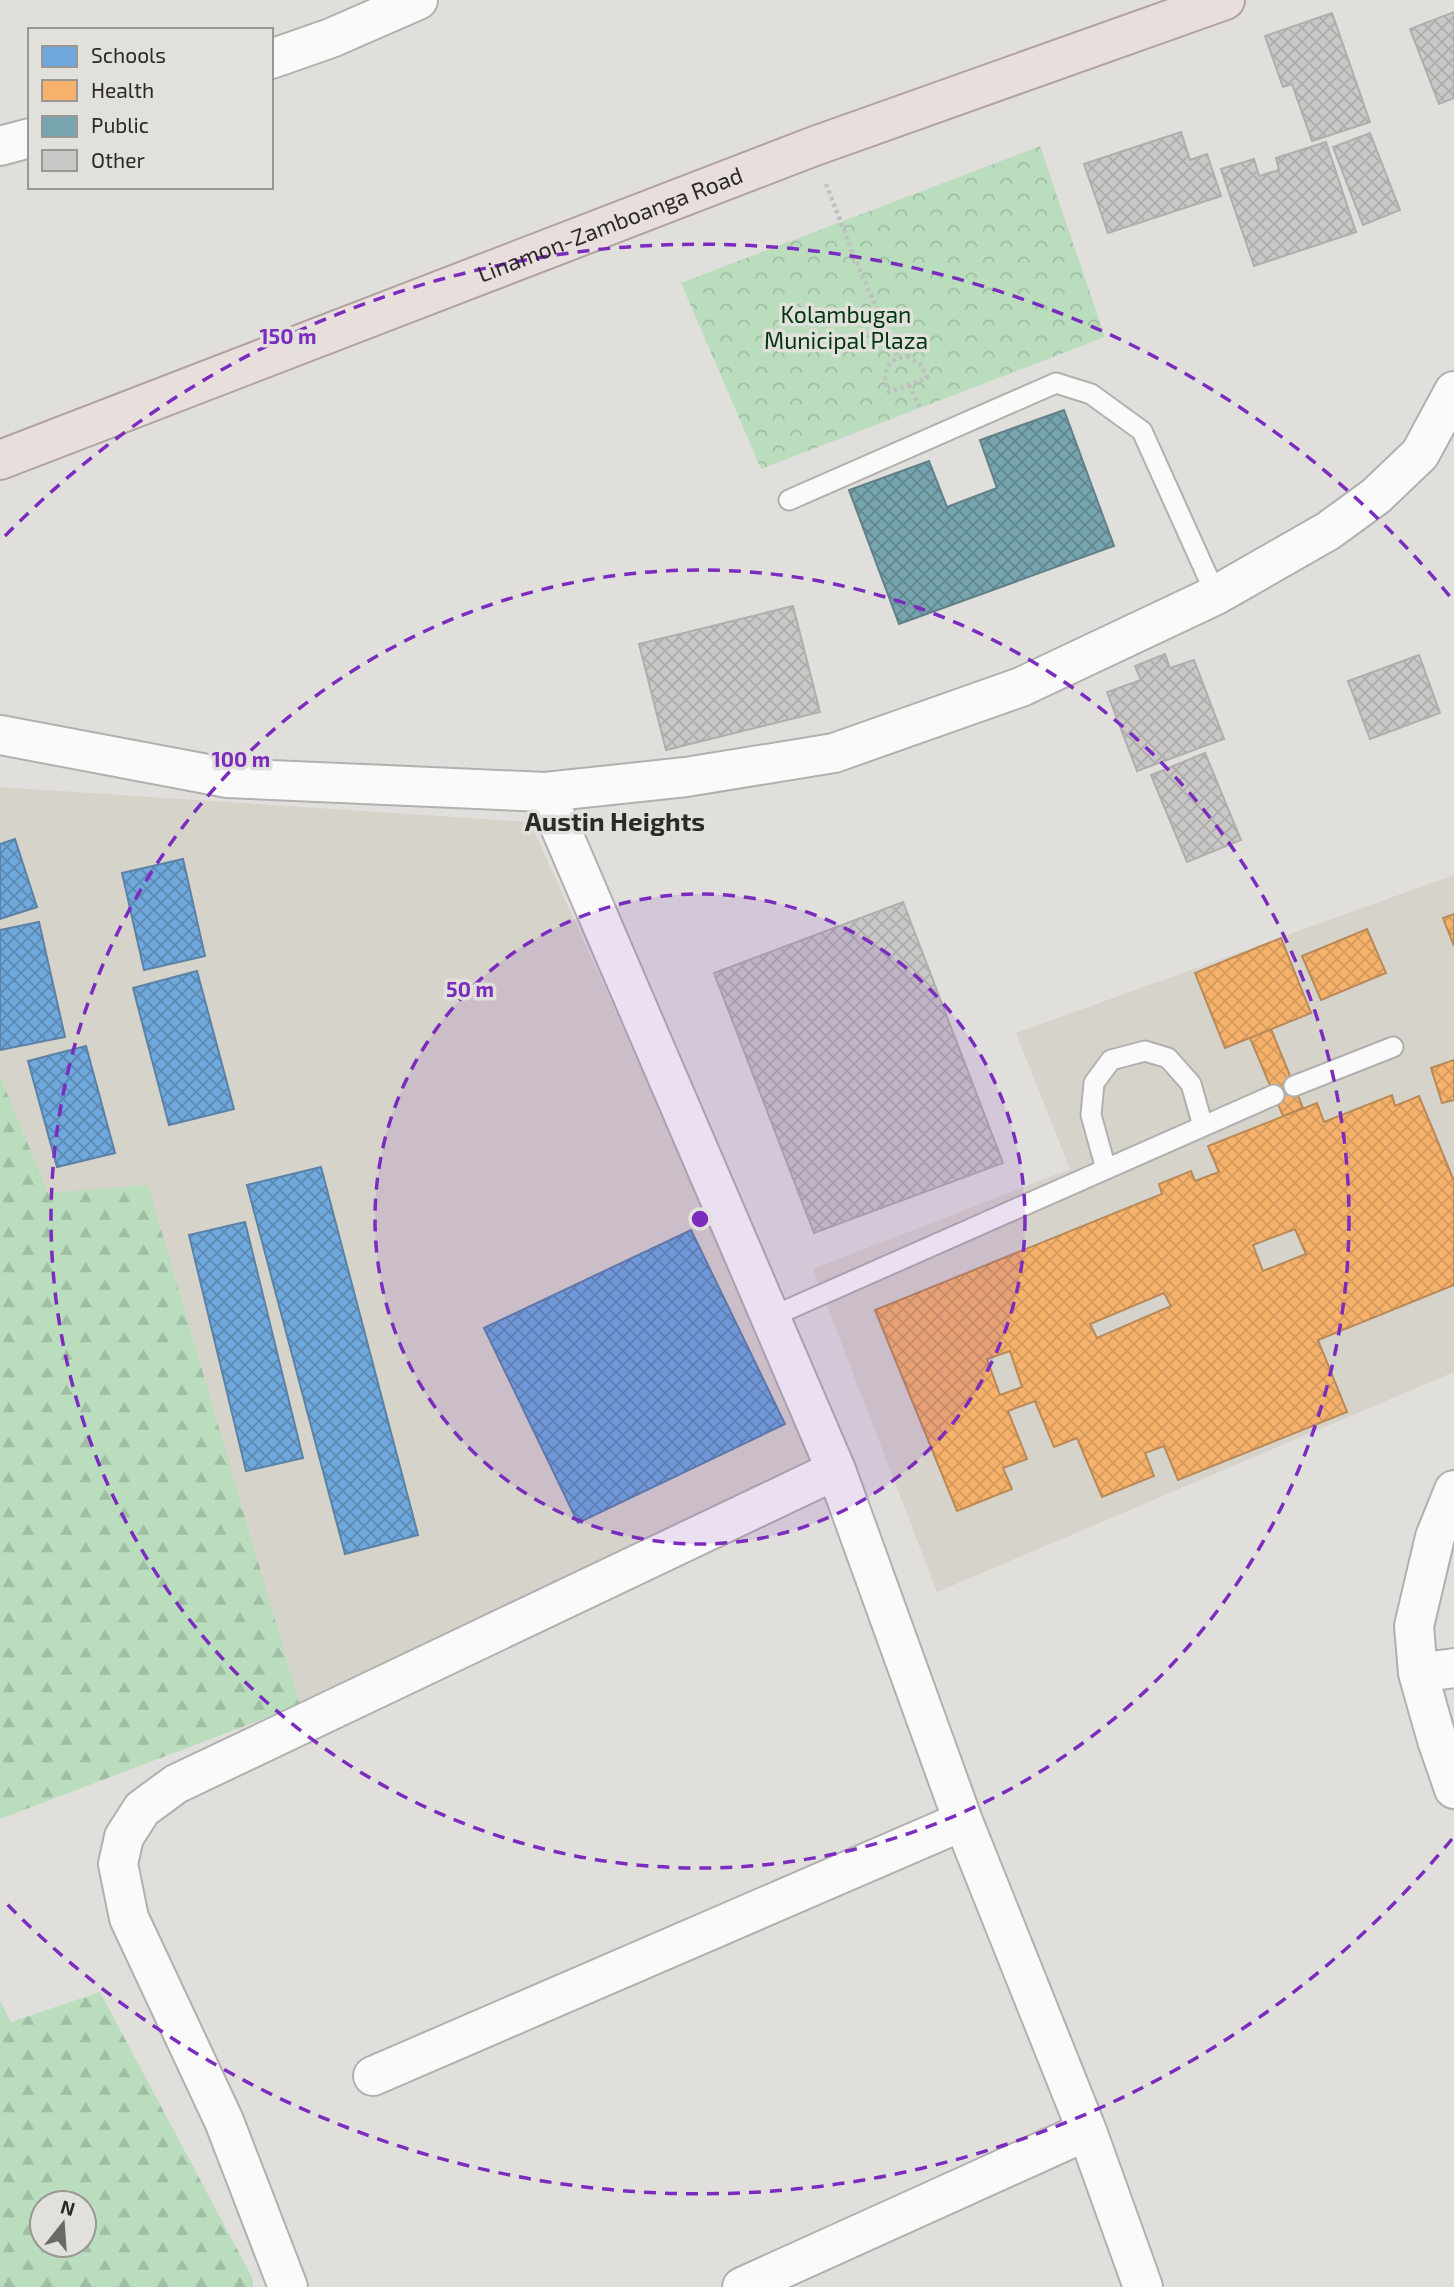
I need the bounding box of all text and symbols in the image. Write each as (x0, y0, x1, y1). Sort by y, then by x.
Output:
legend (28, 28, 273, 189)
text: Schools (91, 42, 166, 67)
text: Health (91, 77, 154, 102)
text: Public (91, 112, 149, 137)
text: Other (91, 147, 146, 172)
street label: Linamon-Zamboanga Road (473, 160, 746, 288)
park label: Kolambugan Municipal Plaza (764, 300, 928, 354)
text: 150 m (260, 323, 316, 348)
text: 100 m (212, 746, 270, 771)
district label: Austin Heights (525, 805, 705, 836)
text: 50 m (446, 976, 494, 1001)
centre of rings (688, 1207, 712, 1231)
north arrow (28, 2189, 98, 2259)
text: N (58, 2194, 78, 2220)

